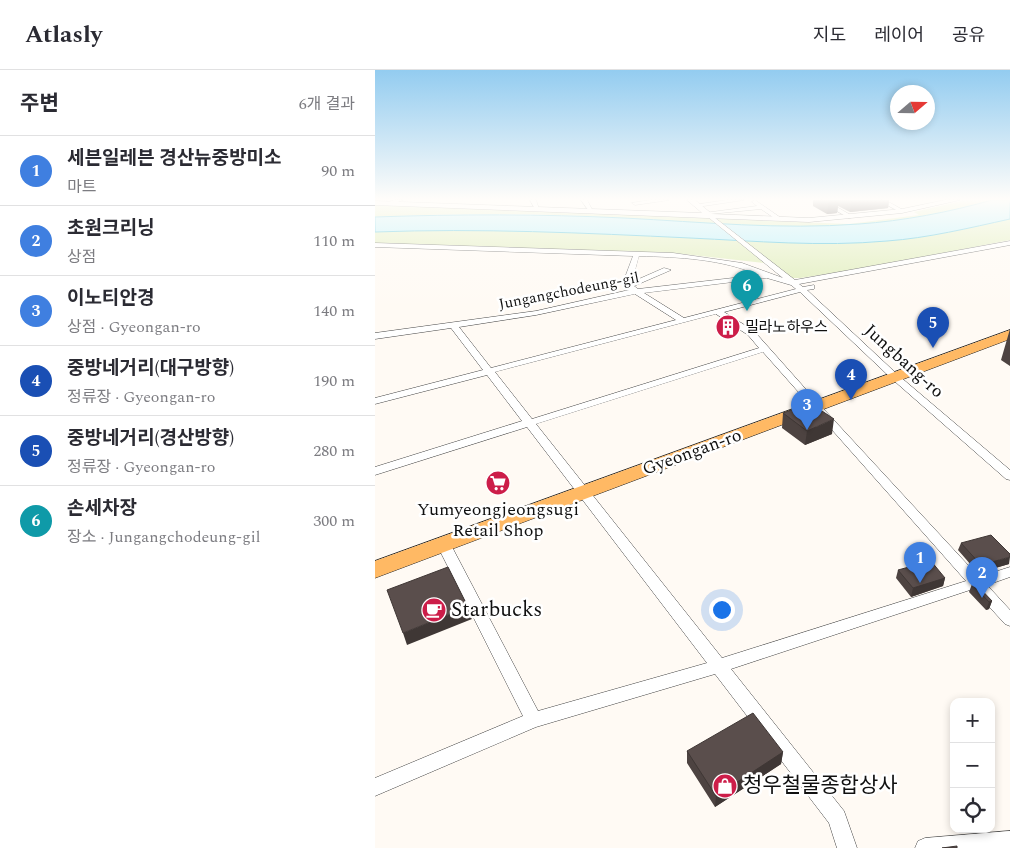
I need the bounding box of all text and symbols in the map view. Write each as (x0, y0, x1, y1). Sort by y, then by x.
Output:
text: Atlasly (25, 17, 102, 53)
text: 지도 (813, 22, 846, 49)
text: 레이어 (874, 22, 924, 49)
text: 공유 (952, 22, 985, 49)
north arrow (890, 85, 935, 130)
text: 주변 (20, 88, 59, 120)
text: 6개 결과 (299, 92, 355, 116)
text: 세븐일레븐 경산뉴중방미소 (67, 144, 282, 173)
text: 1 (32, 159, 40, 183)
text: 90 m (321, 159, 355, 183)
text: 마트 (67, 175, 96, 199)
text: 초원크리닝 (67, 214, 154, 243)
text: 2 (32, 229, 40, 253)
text: 110 m (313, 229, 355, 253)
text: 상점 (67, 245, 96, 269)
street label: Jungangchodeung-gil (497, 266, 641, 316)
pin: 6 (731, 270, 763, 311)
text: 이노티안경 (67, 284, 154, 313)
text: 3 (32, 299, 40, 323)
text: 140 m (313, 299, 355, 323)
pin: 5 (917, 307, 949, 348)
building icon: 밀라노하우스 (715, 314, 741, 340)
text: 상점 · Gyeongan-ro (67, 315, 201, 339)
place label: 밀라노하우스 (745, 316, 828, 339)
street label: Jungbang-ro (858, 318, 950, 404)
text: 중방네거리(대구방향) (67, 354, 234, 383)
pin: 4 (835, 359, 867, 400)
text: 4 (32, 369, 40, 393)
text: 190 m (313, 369, 355, 393)
text: 정류장 · Gyeongan-ro (67, 385, 215, 409)
pin: 3 (791, 389, 823, 430)
street label: Gyeongan-ro (639, 422, 745, 482)
text: 중방네거리(경산방향) (67, 424, 234, 453)
text: 5 (32, 439, 40, 463)
text: 280 m (313, 439, 355, 463)
text: 정류장 · Gyeongan-ro (67, 455, 215, 479)
supermarket icon: Yumyeongjeongsugi Retail Shop (485, 470, 511, 496)
text: 손세차장 (67, 494, 137, 523)
place label: Yumyeongjeongsugi Retail Shop (417, 496, 579, 544)
text: 6 (32, 509, 40, 533)
text: 300 m (313, 509, 355, 533)
text: 장소 · Jungangchodeung-gil (67, 525, 261, 549)
pin: 1 (904, 542, 936, 583)
pin: 2 (966, 557, 998, 598)
place label: Starbucks (451, 594, 542, 626)
cafe icon: Starbucks (421, 597, 447, 623)
your location (709, 597, 735, 623)
map controls (950, 698, 995, 833)
button: + (950, 698, 995, 743)
button: − (950, 743, 995, 788)
place label: 청우철물종합상사 (743, 770, 898, 802)
shop icon: 청우철물종합상사 (712, 773, 738, 799)
button: locate (950, 788, 995, 833)

